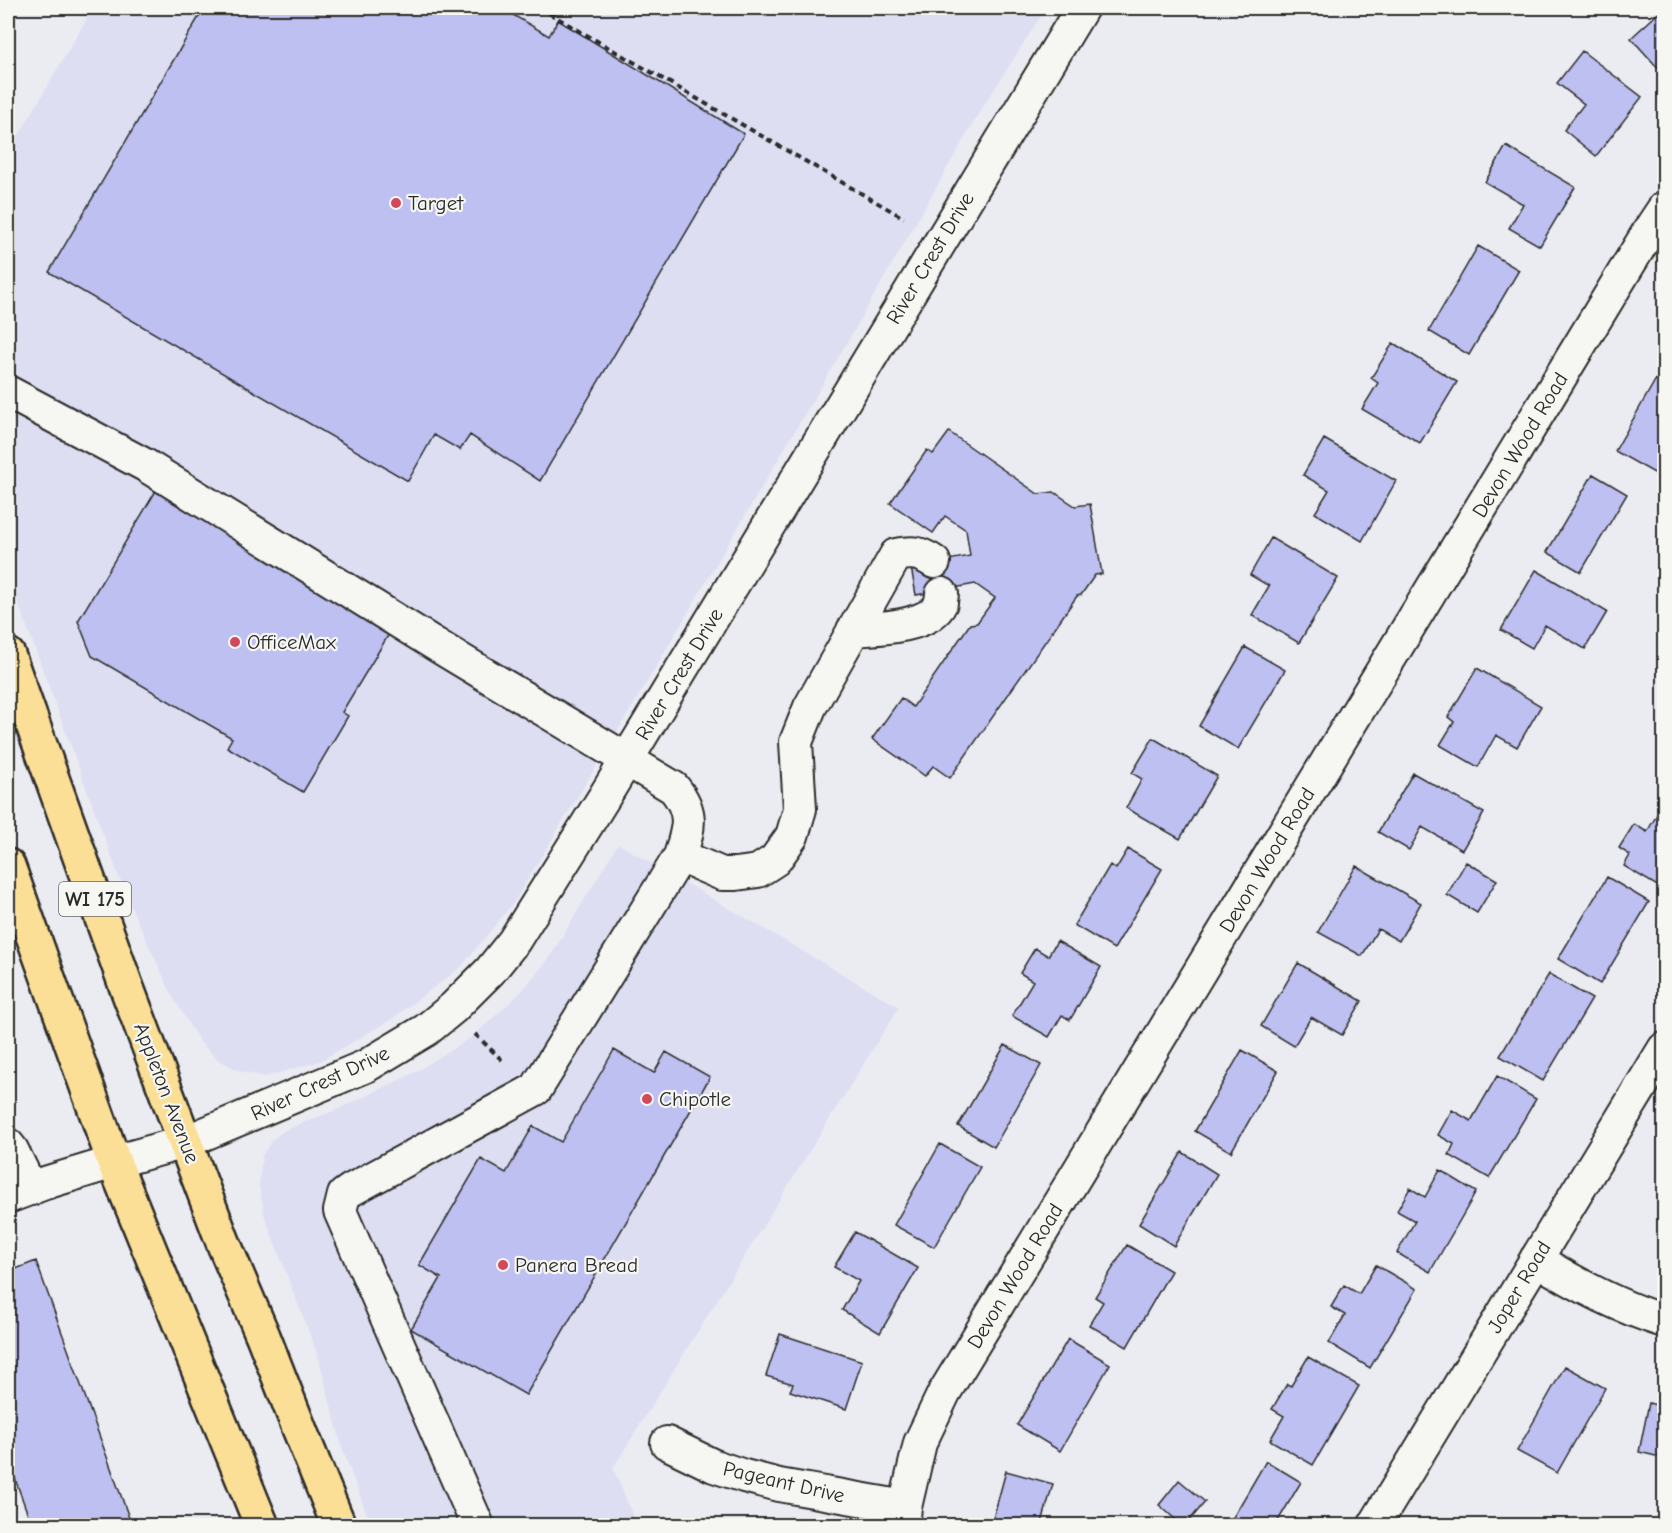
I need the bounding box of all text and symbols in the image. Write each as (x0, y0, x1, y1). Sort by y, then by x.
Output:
street label: River Crest Drive (881, 188, 979, 328)
place label: Target (408, 191, 464, 215)
marker: Target (389, 196, 403, 210)
street label: Devon Wood Road (1467, 368, 1573, 522)
street label: River Crest Drive (630, 604, 728, 744)
place label: OfficeMax (247, 630, 336, 654)
marker: OfficeMax (228, 635, 242, 649)
street label: Devon Wood Road (1214, 783, 1320, 937)
road number: WI 175 (59, 882, 131, 916)
street label: Appleton Avenue (129, 1019, 205, 1167)
street label: River Crest Drive (247, 1040, 393, 1126)
place label: Chipotle (659, 1087, 731, 1111)
marker: Chipotle (640, 1092, 654, 1106)
street label: Devon Wood Road (962, 1199, 1068, 1353)
street label: Joper Road (1482, 1237, 1556, 1337)
place label: Panera Bread (515, 1253, 638, 1277)
marker: Panera Bread (496, 1258, 510, 1272)
street label: Pageant Drive (721, 1456, 847, 1508)

